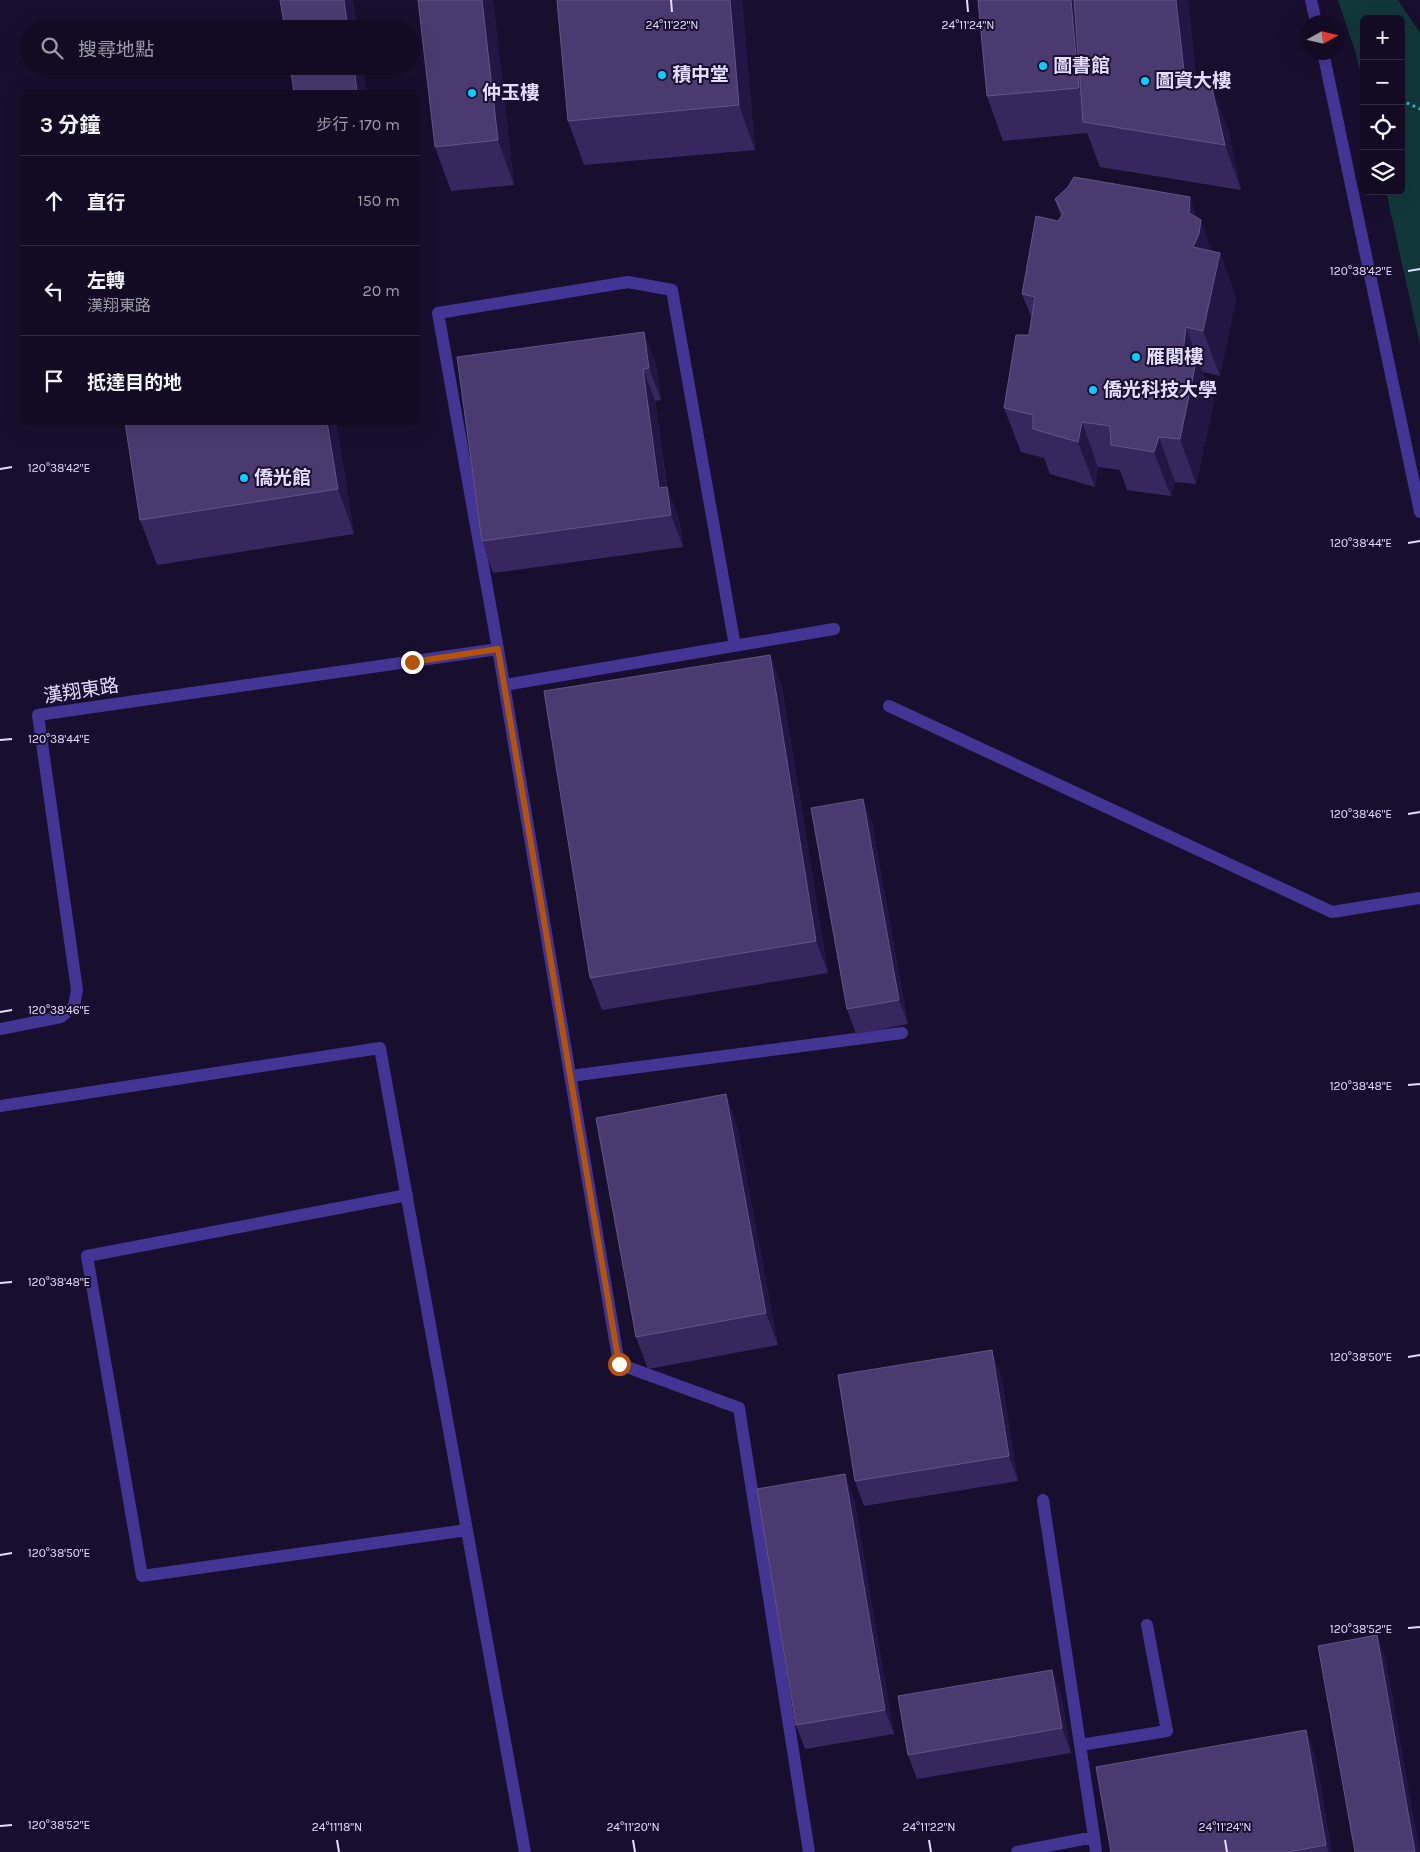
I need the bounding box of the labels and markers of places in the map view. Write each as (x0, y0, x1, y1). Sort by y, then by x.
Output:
place label: 圖書館 (1053, 55, 1110, 77)
marker: 圖書館 (1037, 60, 1049, 72)
place label: 積中堂 (672, 64, 729, 86)
marker: 積中堂 (656, 69, 668, 81)
place label: 圖資大樓 (1155, 70, 1231, 92)
marker: 圖資大樓 (1139, 75, 1151, 87)
place label: 仲玉樓 (482, 82, 539, 104)
marker: 仲玉樓 (466, 87, 478, 99)
place label: 雁閣樓 (1146, 346, 1203, 368)
marker: 雁閣樓 (1130, 351, 1142, 363)
place label: 僑光科技大學 (1103, 379, 1217, 401)
marker: 僑光科技大學 (1087, 384, 1099, 396)
place label: 僑光館 (254, 467, 311, 489)
marker: 僑光館 (238, 472, 250, 484)

